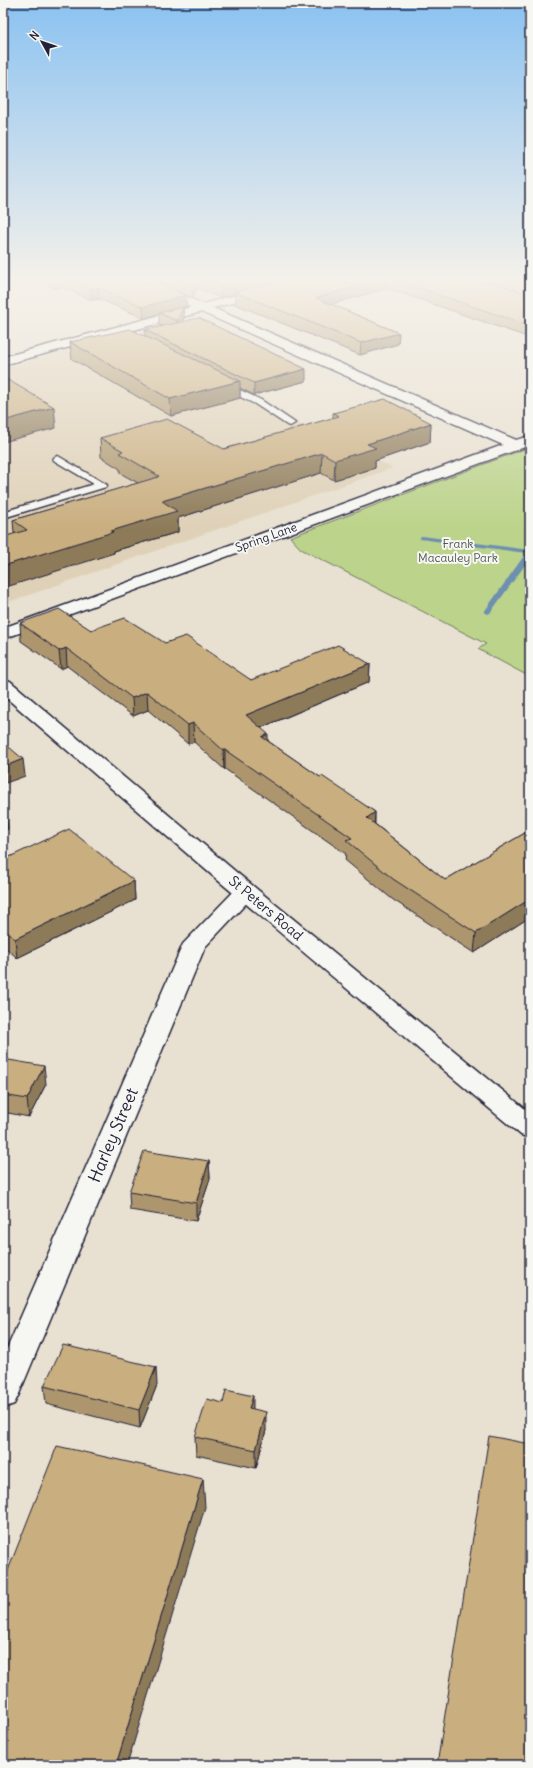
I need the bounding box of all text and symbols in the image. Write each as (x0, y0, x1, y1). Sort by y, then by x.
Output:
north arrow (22, 22, 62, 62)
text: N (27, 28, 42, 43)
street label: Spring Lane (233, 519, 299, 555)
park label: Frank Macauley Park (418, 536, 498, 565)
street label: St Peters Road (225, 872, 307, 944)
street label: Harley Street (83, 1084, 143, 1186)

